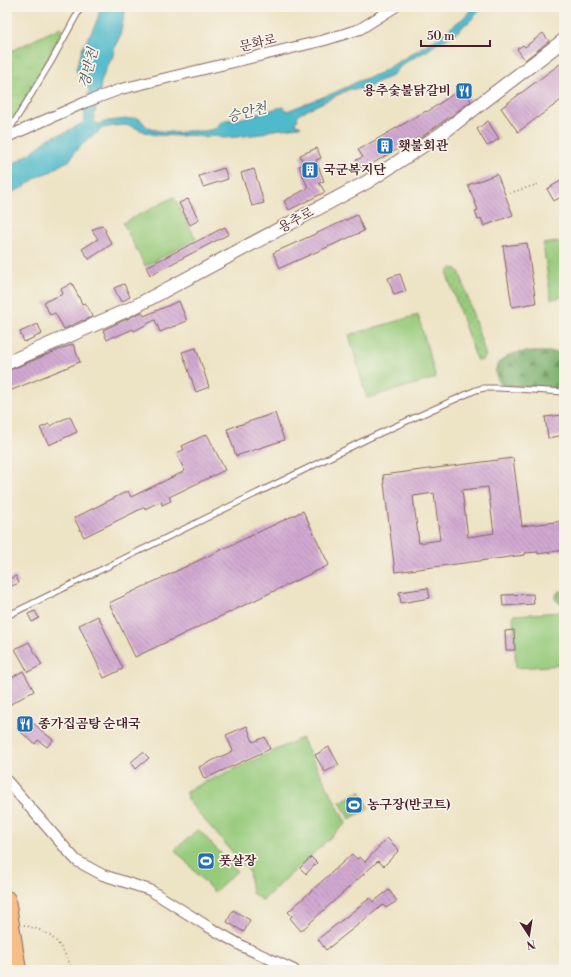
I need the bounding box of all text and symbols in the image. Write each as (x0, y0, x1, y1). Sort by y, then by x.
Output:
scale bar (421, 22, 490, 48)
text: 50 m (427, 29, 455, 44)
street label: 문화로 (238, 31, 279, 55)
water label: 경반천 (75, 45, 103, 90)
restaurant icon: 용추숯불닭갈비 (454, 81, 474, 101)
place label: 용추숯불닭갈비 (363, 83, 451, 99)
water label: 승안천 (225, 99, 270, 127)
building icon: 횃불회관 (375, 136, 395, 156)
place label: 횃불회관 (398, 138, 449, 154)
building icon: 국군복지단 (300, 160, 320, 180)
place label: 국군복지단 (323, 162, 386, 178)
street label: 용추로 (276, 204, 317, 236)
restaurant icon: 종가집곰탕 순대국 (15, 714, 35, 734)
place label: 종가집곰탕 순대국 (38, 716, 141, 732)
sports icon: 농구장(반코트) (344, 795, 364, 815)
place label: 농구장(반코트) (367, 797, 450, 813)
sports icon: 풋살장 (196, 851, 216, 871)
place label: 풋살장 (219, 853, 257, 869)
north arrow (509, 915, 549, 955)
text: N (525, 936, 537, 952)

